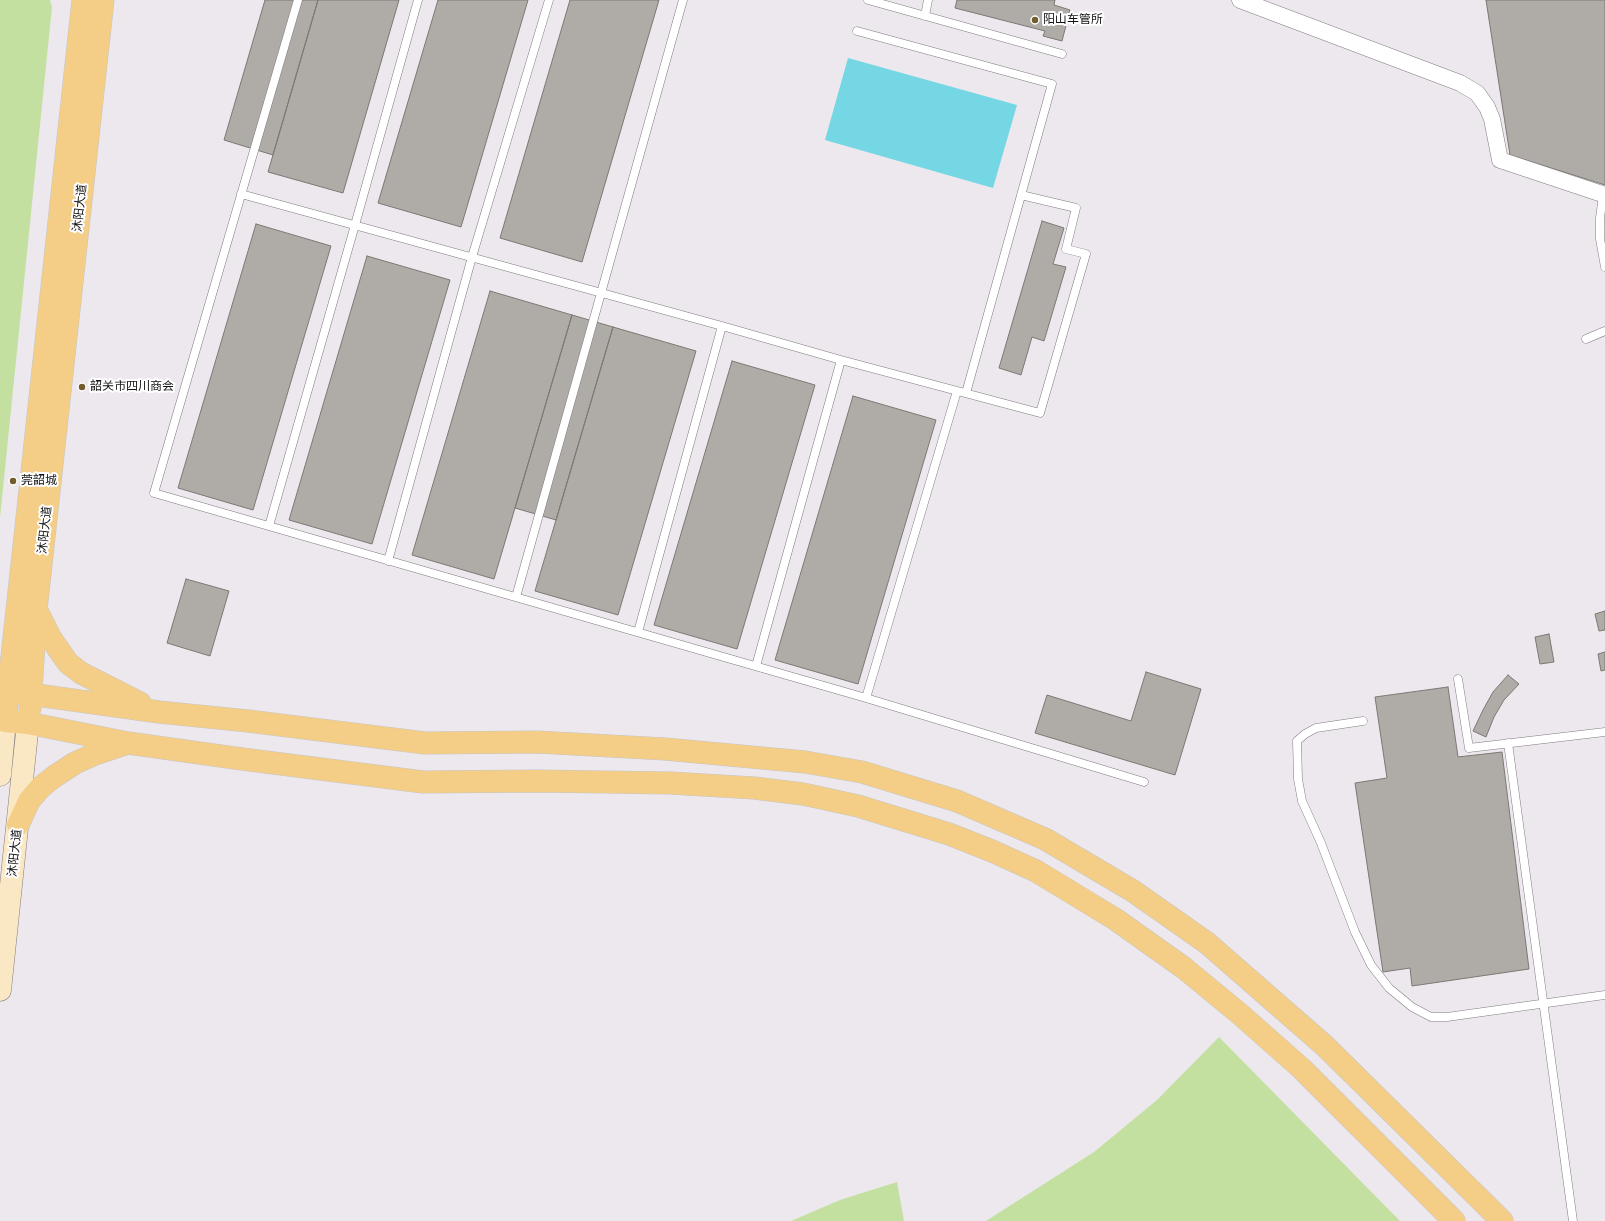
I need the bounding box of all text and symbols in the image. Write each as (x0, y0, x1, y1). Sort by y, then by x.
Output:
place label: 阳山车管所 (1043, 13, 1103, 27)
marker: 阳山车管所 (1030, 15, 1040, 25)
street label: 沐阳大道 (70, 183, 90, 233)
place label: 韶关市四川商会 (90, 380, 174, 394)
marker: 韶关市四川商会 (77, 382, 87, 392)
place label: 莞韶城 (21, 474, 57, 488)
marker: 莞韶城 (8, 476, 18, 486)
street label: 沐阳大道 (35, 505, 55, 555)
street label: 沐阳大道 (5, 828, 25, 878)

